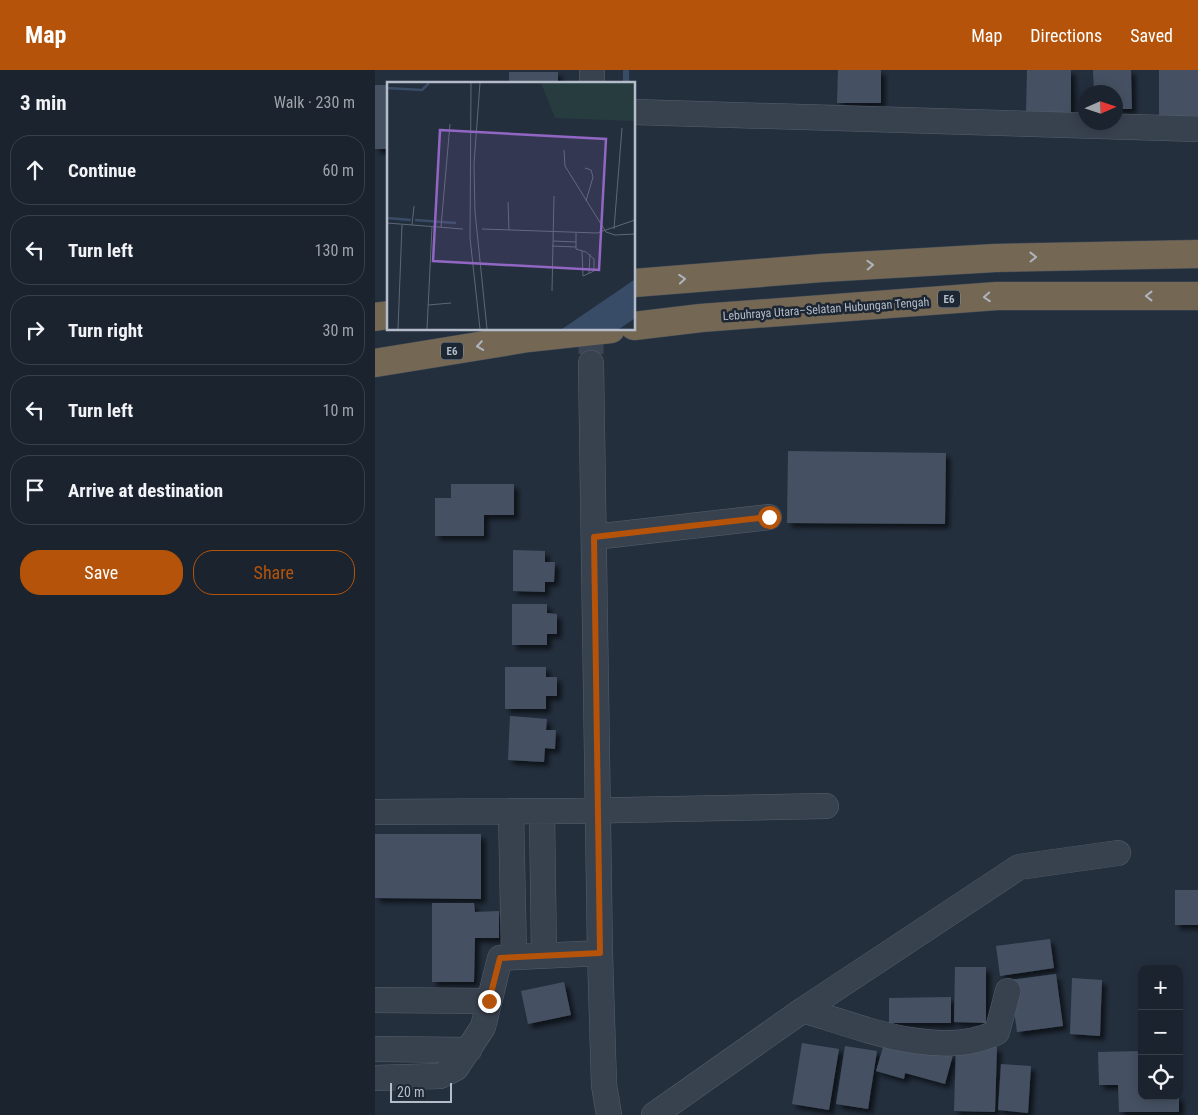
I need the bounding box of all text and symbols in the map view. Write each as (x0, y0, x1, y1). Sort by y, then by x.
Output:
text: Map (25, 21, 66, 49)
text: Map (971, 25, 1002, 46)
text: Directions (1030, 25, 1102, 46)
text: Saved (1130, 25, 1173, 46)
inset map (387, 82, 635, 330)
north arrow (1078, 85, 1123, 130)
text: 3 min (20, 91, 67, 115)
text: Walk · 230 m (274, 93, 355, 112)
icon: ahead (21, 156, 49, 184)
text: Continue (68, 159, 136, 182)
text: 60 m (322, 161, 354, 180)
icon: left (21, 236, 49, 264)
text: Turn left (68, 239, 133, 262)
text: 130 m (315, 241, 354, 260)
one-way arrow (1029, 252, 1037, 262)
one-way arrow (867, 260, 875, 271)
one-way arrow (679, 274, 687, 285)
road number: E6 (938, 290, 960, 308)
one-way arrow (983, 291, 991, 302)
one-way arrow (1145, 291, 1153, 301)
street label: Lebuhraya Utara–Selatan Hubungan Tengah (722, 295, 930, 323)
icon: right (21, 316, 49, 344)
text: Turn right (68, 319, 143, 342)
text: 30 m (322, 321, 354, 340)
one-way arrow (476, 341, 484, 351)
road number: E6 (441, 342, 463, 360)
icon: left (21, 396, 49, 424)
text: Turn left (68, 399, 133, 422)
text: 10 m (322, 401, 354, 420)
icon: arrive (21, 476, 49, 504)
text: Arrive at destination (68, 479, 223, 502)
route start (758, 506, 781, 529)
button: Save (20, 550, 183, 595)
button: Share (193, 550, 355, 595)
map controls (1138, 965, 1183, 1100)
button: + (1138, 965, 1183, 1010)
route end (478, 990, 501, 1013)
button: − (1138, 1010, 1183, 1055)
button: locate (1138, 1055, 1183, 1100)
scale bar (390, 1080, 453, 1103)
text: 20 m (397, 1084, 425, 1100)

